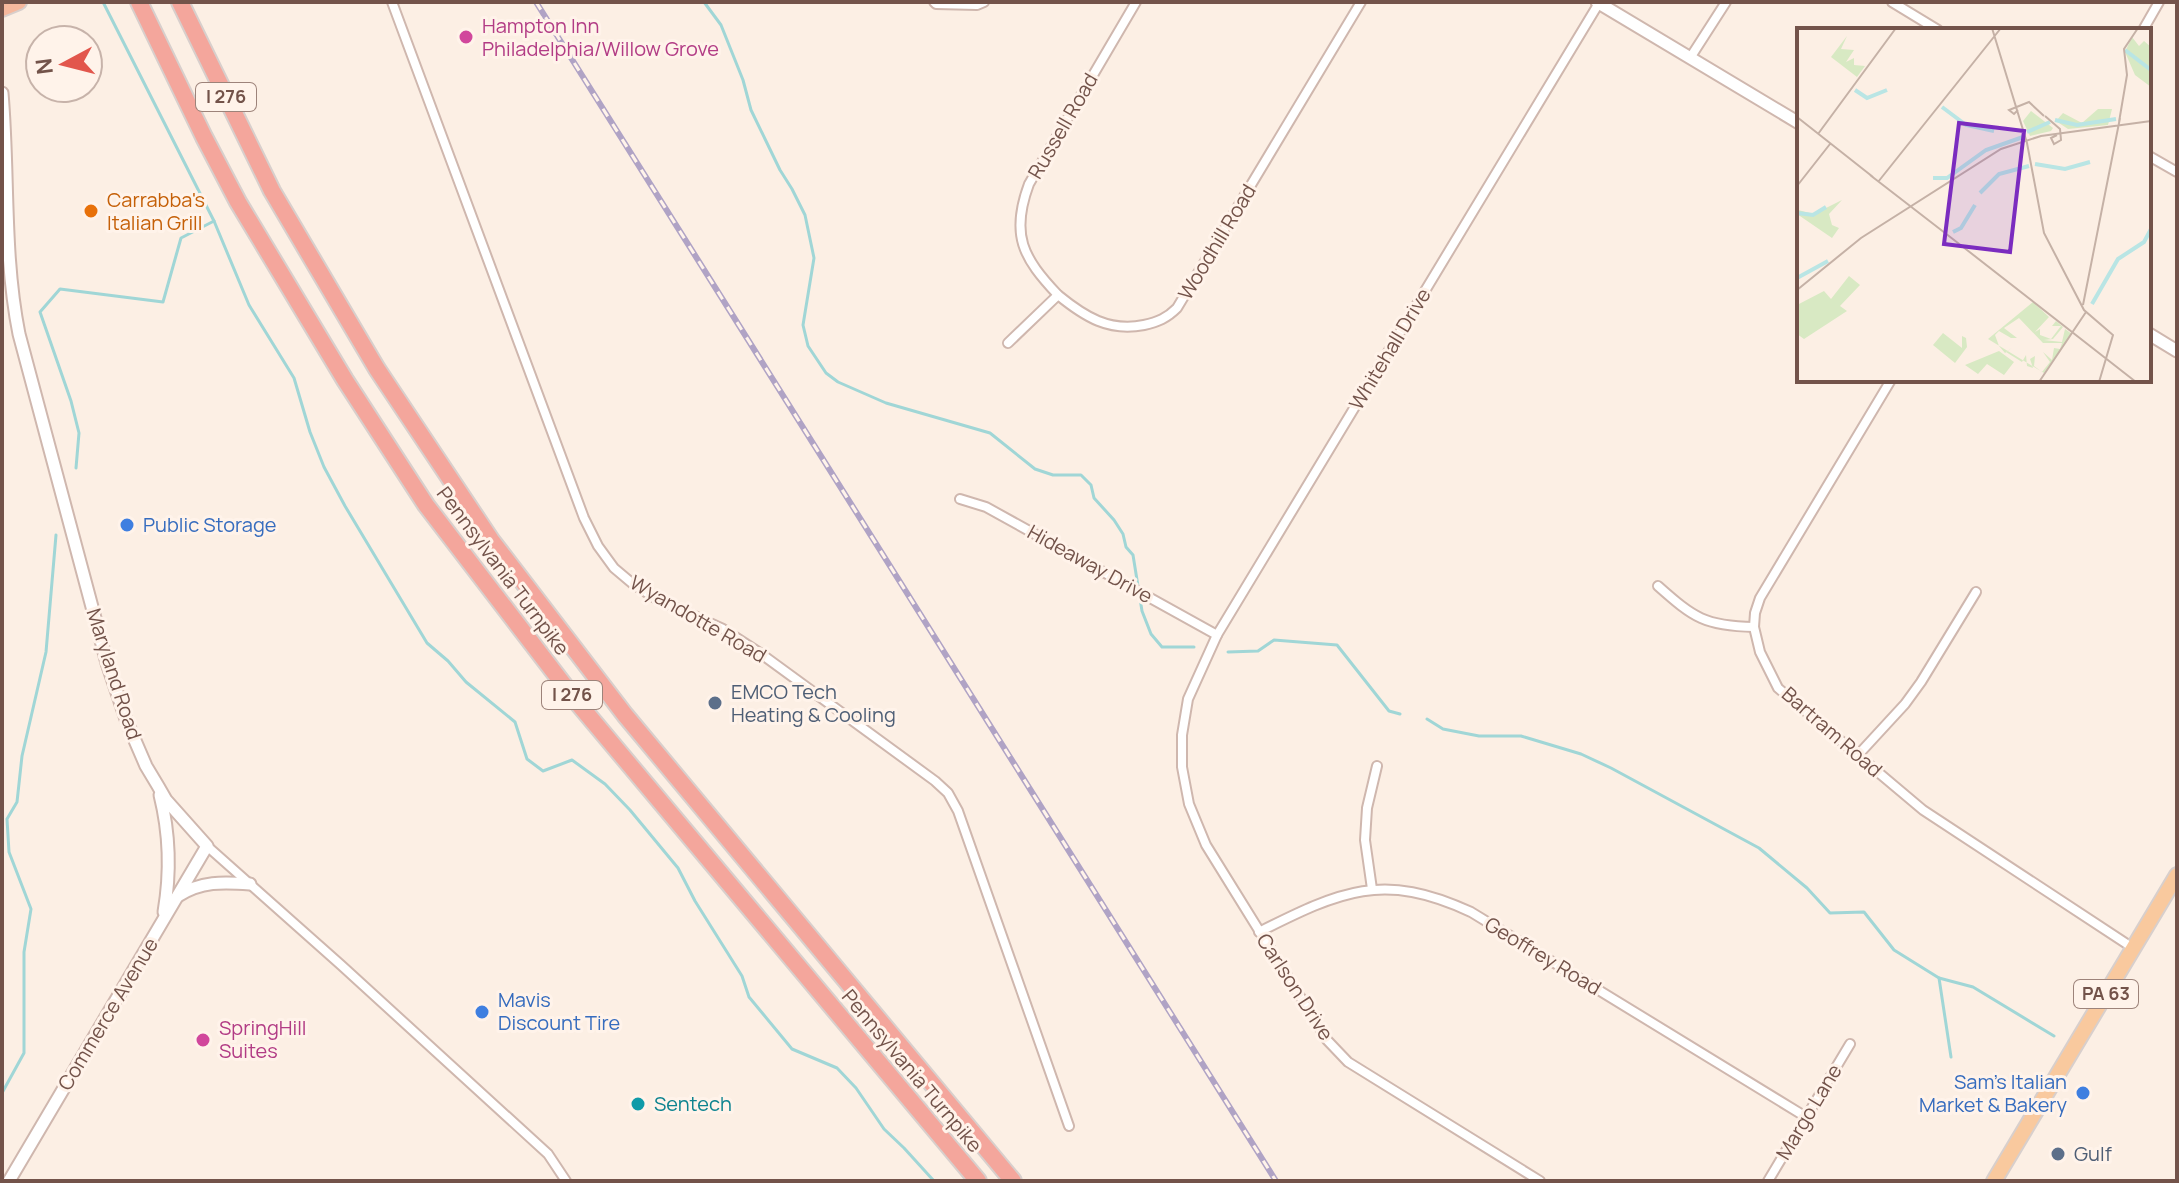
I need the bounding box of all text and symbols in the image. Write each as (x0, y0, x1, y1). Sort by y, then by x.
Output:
place label: Hampton Inn Philadelphia/Willow Grove (482, 12, 719, 62)
north arrow (24, 24, 104, 104)
marker: Hampton Inn Philadelphia/Willow Grove (457, 28, 475, 46)
inset map (1797, 28, 2151, 382)
text: N (28, 57, 60, 76)
street label: Russell Road (1021, 68, 1104, 184)
road number: I 276 (196, 83, 256, 111)
street label: Woodhill Road (1171, 179, 1262, 305)
place label: Carrabba's Italian Grill (107, 186, 205, 236)
marker: Carrabba's Italian Grill (82, 202, 100, 220)
street label: Whitehall Drive (1343, 283, 1437, 415)
street label: Pennsylvania Turnpike (431, 481, 576, 661)
place label: Public Storage (143, 511, 276, 538)
marker: Public Storage (118, 516, 136, 534)
street label: Hideaway Drive (1023, 518, 1158, 609)
street label: Wyandotte Road (625, 569, 771, 669)
street label: Maryland Road (81, 605, 148, 743)
place label: EMCO Tech Heating & Cooling (731, 678, 896, 728)
street label: Bartram Road (1776, 680, 1888, 783)
road number: I 276 (542, 681, 602, 709)
marker: EMCO Tech Heating & Cooling (706, 694, 724, 712)
street label: Geoffrey Road (1480, 910, 1606, 1001)
street label: Carlson Drive (1251, 928, 1340, 1045)
street label: Commerce Avenue (51, 932, 164, 1095)
road number: PA 63 (2074, 980, 2138, 1008)
street label: Pennsylvania Turnpike (836, 984, 988, 1158)
place label: Mavis Discount Tire (498, 986, 620, 1036)
marker: Mavis Discount Tire (473, 1003, 491, 1021)
place label: SpringHill Suites (219, 1014, 306, 1064)
marker: SpringHill Suites (194, 1031, 212, 1049)
street label: Margo Lane (1769, 1059, 1848, 1165)
place label: Sam's Italian Market & Bakery (1919, 1068, 2067, 1118)
marker: Sam's Italian Market & Bakery (2074, 1084, 2092, 1102)
place label: Sentech (654, 1090, 732, 1117)
marker: Sentech (629, 1095, 647, 1113)
place label: Gulf (2074, 1140, 2112, 1167)
marker: Gulf (2049, 1145, 2067, 1163)

